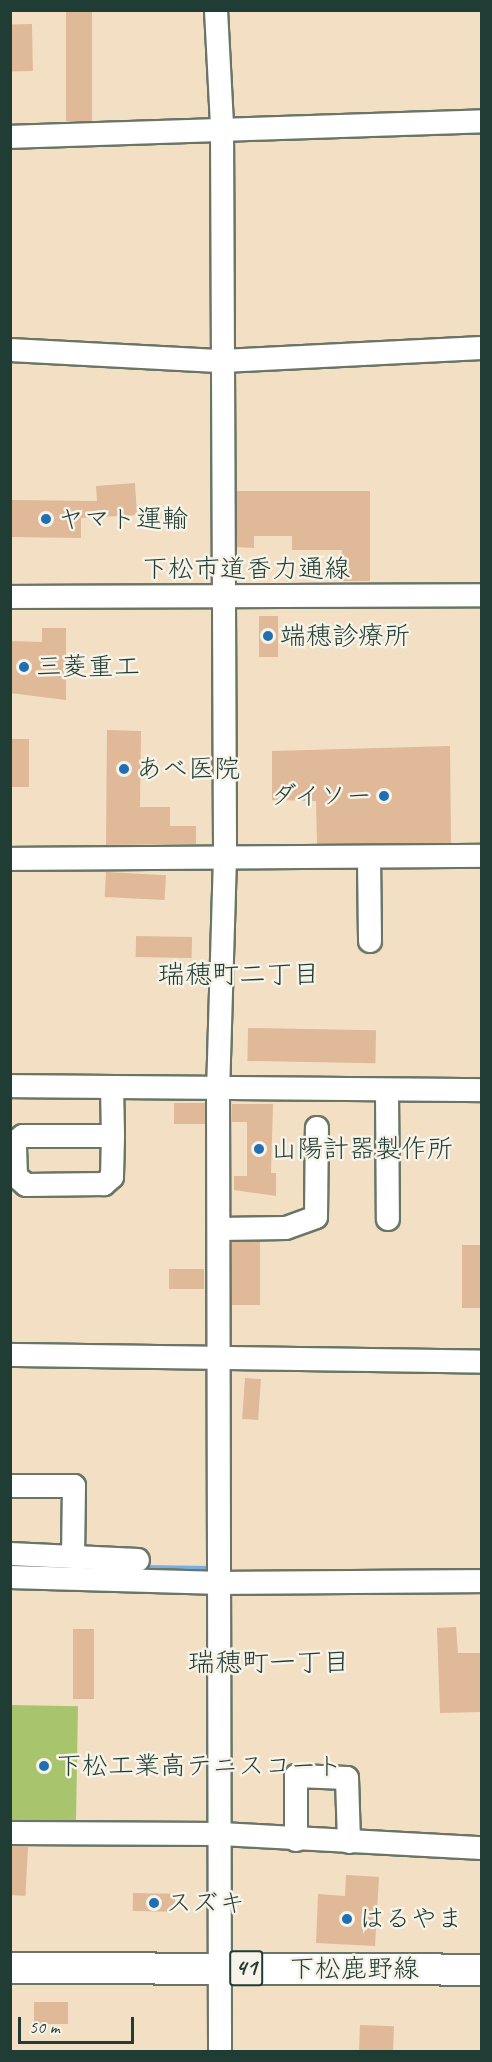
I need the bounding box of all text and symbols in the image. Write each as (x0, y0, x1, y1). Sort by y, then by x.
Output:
place label: ヤマト運輸 (58, 503, 188, 535)
marker: ヤマト運輸 (39, 512, 53, 526)
street label: 下松市道香力通線 (142, 553, 350, 585)
place label: 端穂診療所 (280, 620, 410, 652)
marker: 端穂診療所 (261, 629, 275, 643)
place label: 三菱重工 (36, 651, 140, 683)
marker: 三菱重工 (17, 660, 31, 674)
place label: あべ医院 (136, 753, 240, 785)
marker: あべ医院 (117, 762, 131, 776)
place label: ダイソー (268, 780, 372, 812)
marker: ダイソー (377, 789, 391, 803)
district label: 瑞穂町二丁目 (158, 959, 320, 991)
place label: 山陽計器製作所 (271, 1133, 453, 1165)
marker: 山陽計器製作所 (252, 1142, 266, 1156)
district label: 瑞穂町一丁目 (188, 1647, 350, 1679)
place label: 下松工業高テニスコート (56, 1750, 342, 1782)
marker: 下松工業高テニスコート (37, 1759, 51, 1773)
place label: スズキ (166, 1887, 244, 1919)
marker: スズキ (147, 1896, 161, 1910)
place label: はるやま (359, 1903, 463, 1935)
marker: はるやま (340, 1912, 354, 1926)
road number: 41 (228, 1947, 264, 1989)
street label: 下松鹿野線 (289, 1953, 419, 1985)
scale bar (21, 2005, 136, 2043)
text: 50 m (29, 2016, 60, 2038)

